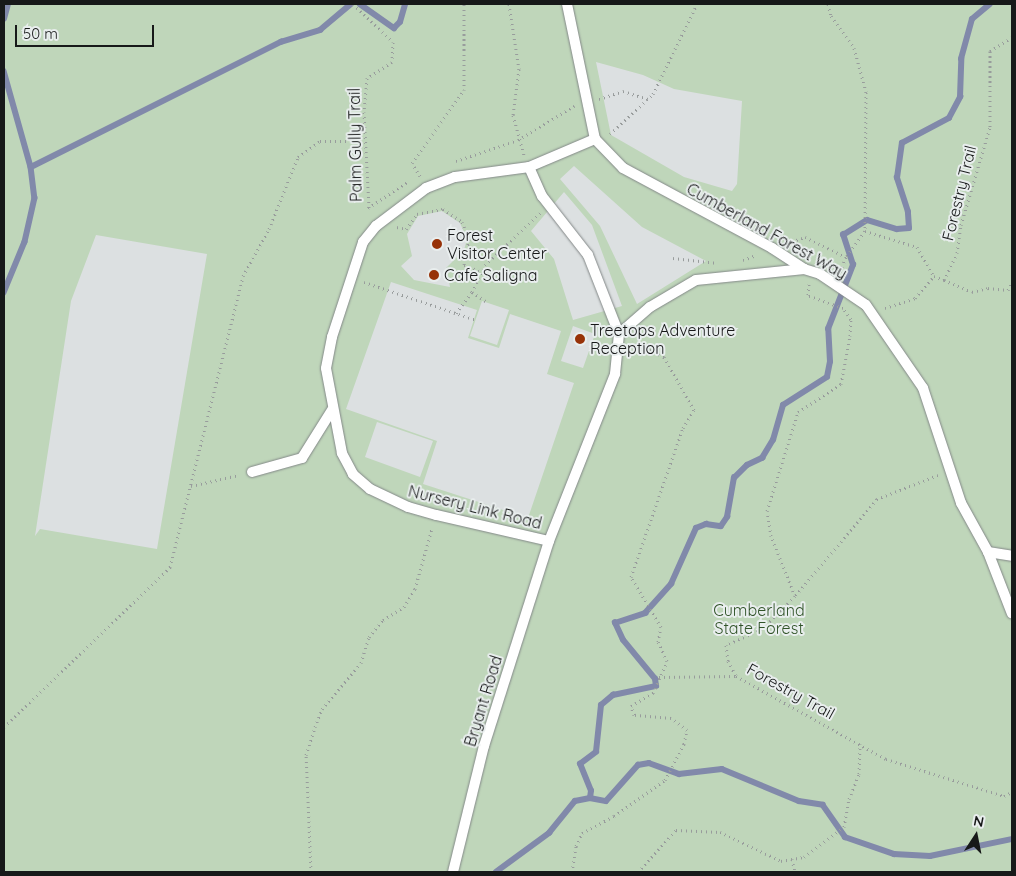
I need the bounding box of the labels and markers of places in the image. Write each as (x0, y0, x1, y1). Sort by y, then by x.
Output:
place label: Forest Visitor Center (447, 225, 547, 263)
marker: Forest Visitor Center (431, 238, 443, 250)
place label: Cafe Saligna (444, 265, 537, 285)
marker: Cafe Saligna (428, 269, 440, 281)
place label: Treetops Adventure Reception (590, 320, 735, 358)
marker: Treetops Adventure Reception (574, 333, 586, 345)

